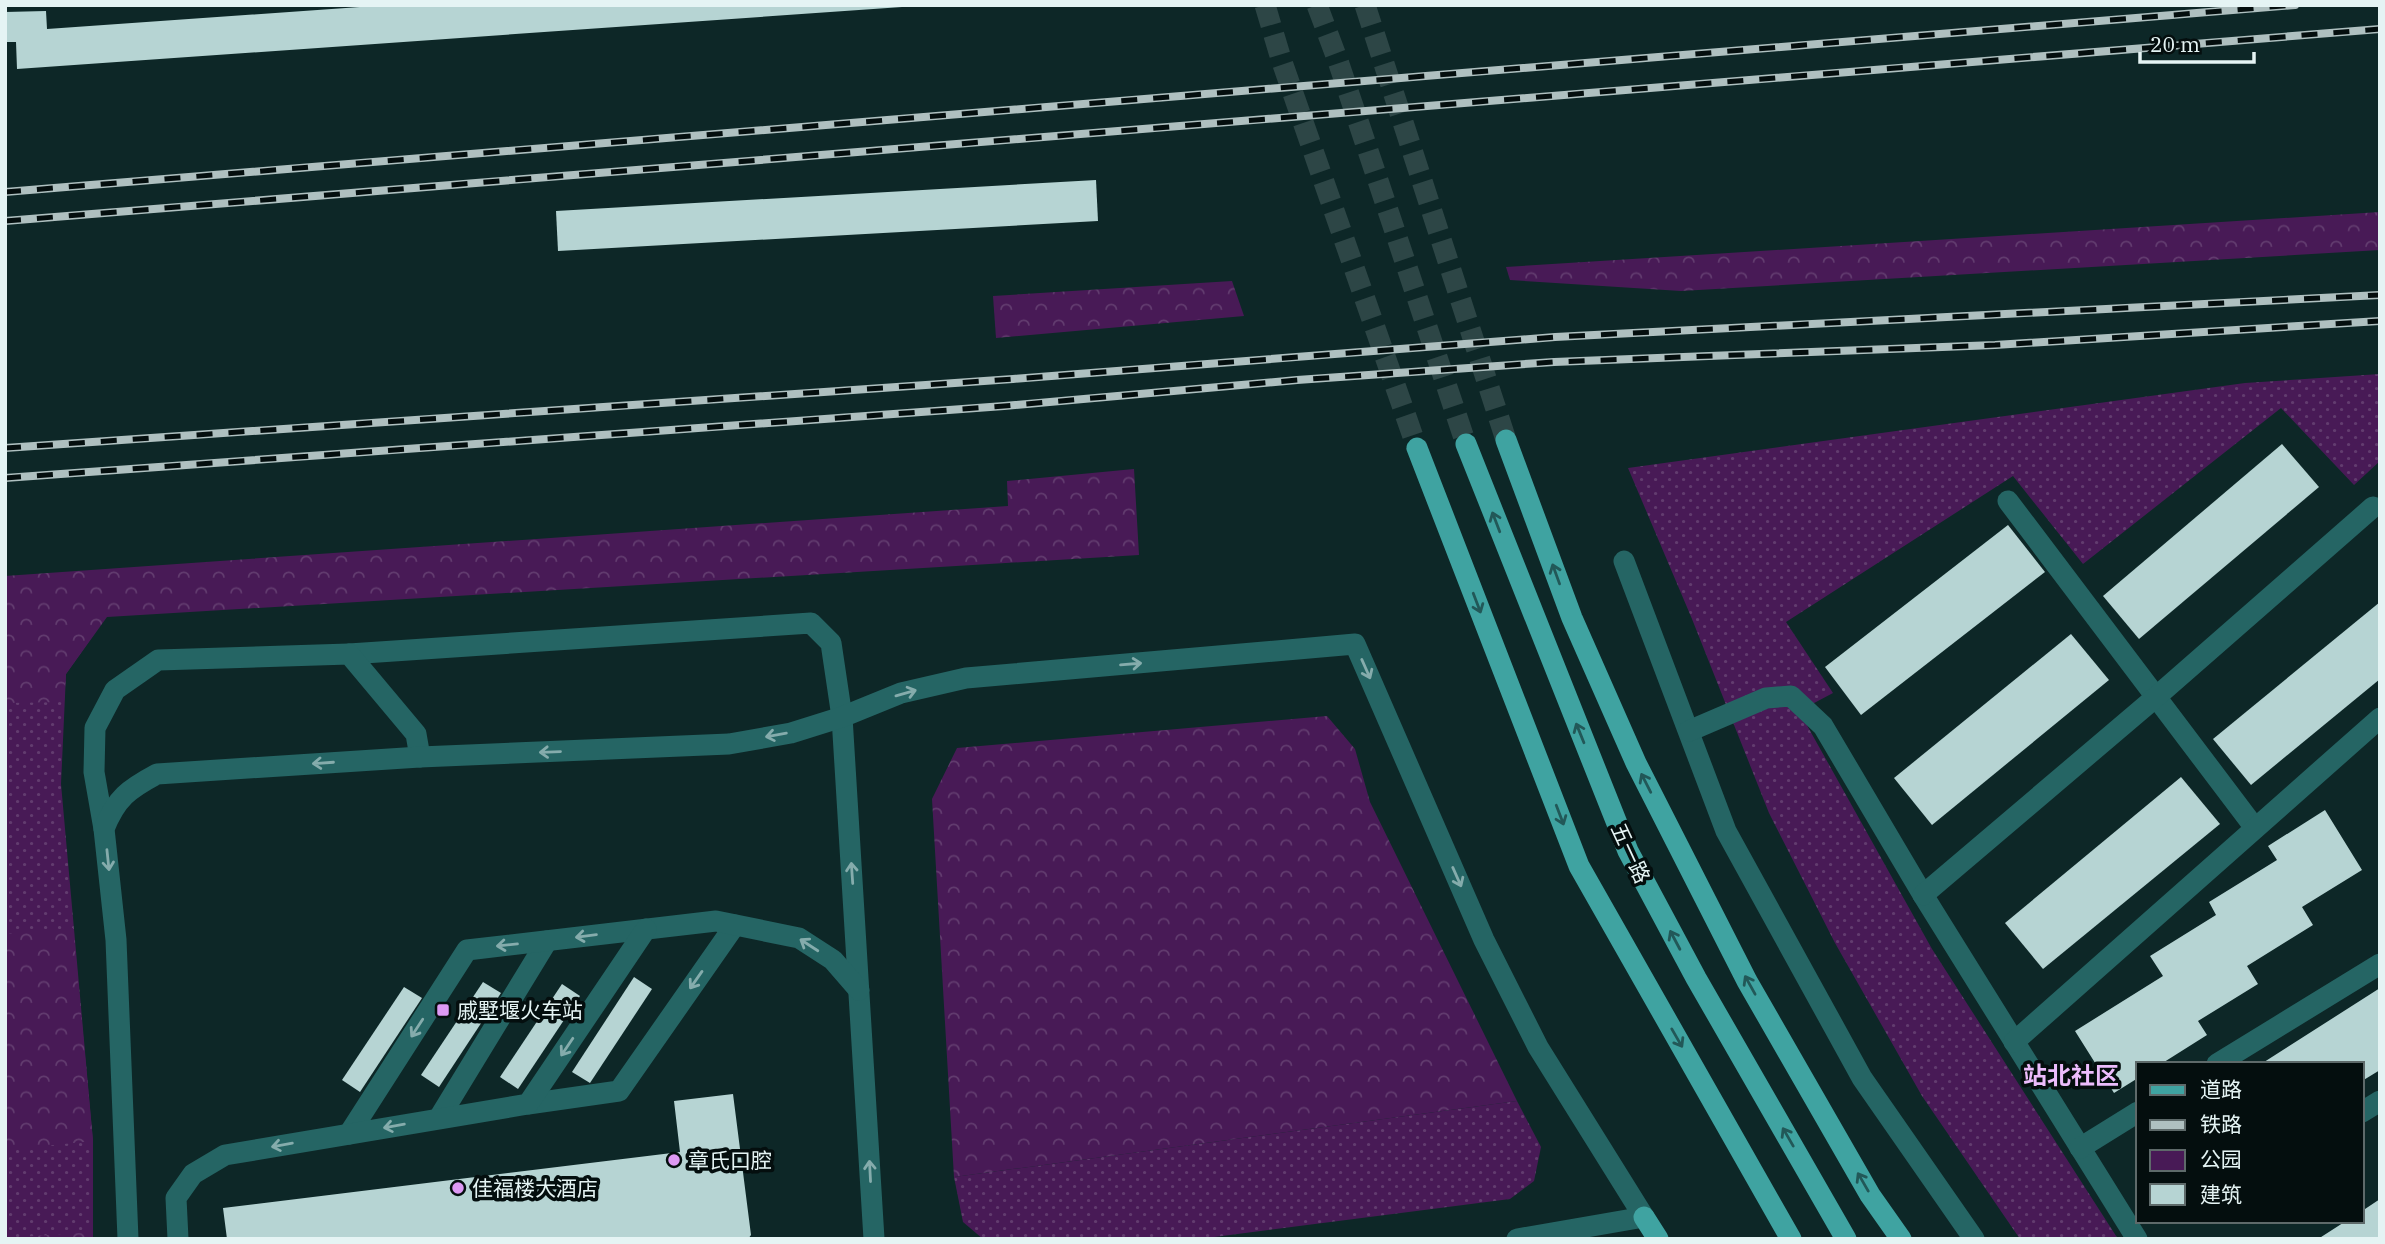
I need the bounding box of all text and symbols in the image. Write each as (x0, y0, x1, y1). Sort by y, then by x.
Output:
scale bar (2140, 21, 2254, 65)
text: 20 m (2150, 30, 2200, 58)
one-way arrow (1488, 511, 1501, 533)
one-way arrow (1548, 563, 1561, 585)
one-way arrow (1471, 592, 1484, 614)
one-way arrow (1119, 657, 1142, 670)
one-way arrow (1360, 657, 1373, 679)
one-way arrow (894, 685, 916, 698)
one-way arrow (1573, 723, 1586, 745)
one-way arrow (765, 729, 788, 743)
one-way arrow (539, 745, 562, 758)
one-way arrow (311, 757, 334, 770)
one-way arrow (1638, 773, 1652, 794)
one-way arrow (1554, 804, 1567, 826)
street label: 五一路 (1605, 819, 1657, 887)
one-way arrow (101, 848, 114, 871)
one-way arrow (845, 862, 858, 885)
one-way arrow (1451, 866, 1464, 887)
one-way arrow (575, 930, 598, 943)
one-way arrow (1668, 930, 1682, 950)
one-way arrow (800, 938, 819, 952)
one-way arrow (496, 939, 519, 952)
one-way arrow (689, 970, 703, 990)
one-way arrow (1743, 975, 1756, 996)
place label: 戚墅堰火车站 (457, 996, 583, 1024)
marker: 戚墅堰火车站 (435, 1002, 451, 1018)
one-way arrow (409, 1017, 423, 1037)
one-way arrow (1671, 1027, 1684, 1048)
one-way arrow (560, 1036, 574, 1056)
district label: 站北社区 (2023, 1059, 2119, 1091)
legend (2136, 1062, 2364, 1223)
text: 道路 (2200, 1075, 2242, 1103)
text: 铁路 (2200, 1110, 2242, 1138)
one-way arrow (383, 1120, 406, 1133)
one-way arrow (1781, 1128, 1795, 1148)
one-way arrow (271, 1139, 294, 1152)
text: 公园 (2200, 1145, 2242, 1173)
place label: 章氏口腔 (688, 1146, 772, 1174)
marker: 章氏口腔 (666, 1152, 682, 1168)
one-way arrow (863, 1160, 876, 1182)
one-way arrow (1856, 1173, 1870, 1193)
place label: 佳福楼大酒店 (472, 1174, 598, 1202)
marker: 佳福楼大酒店 (450, 1180, 466, 1196)
text: 建筑 (2200, 1180, 2242, 1208)

